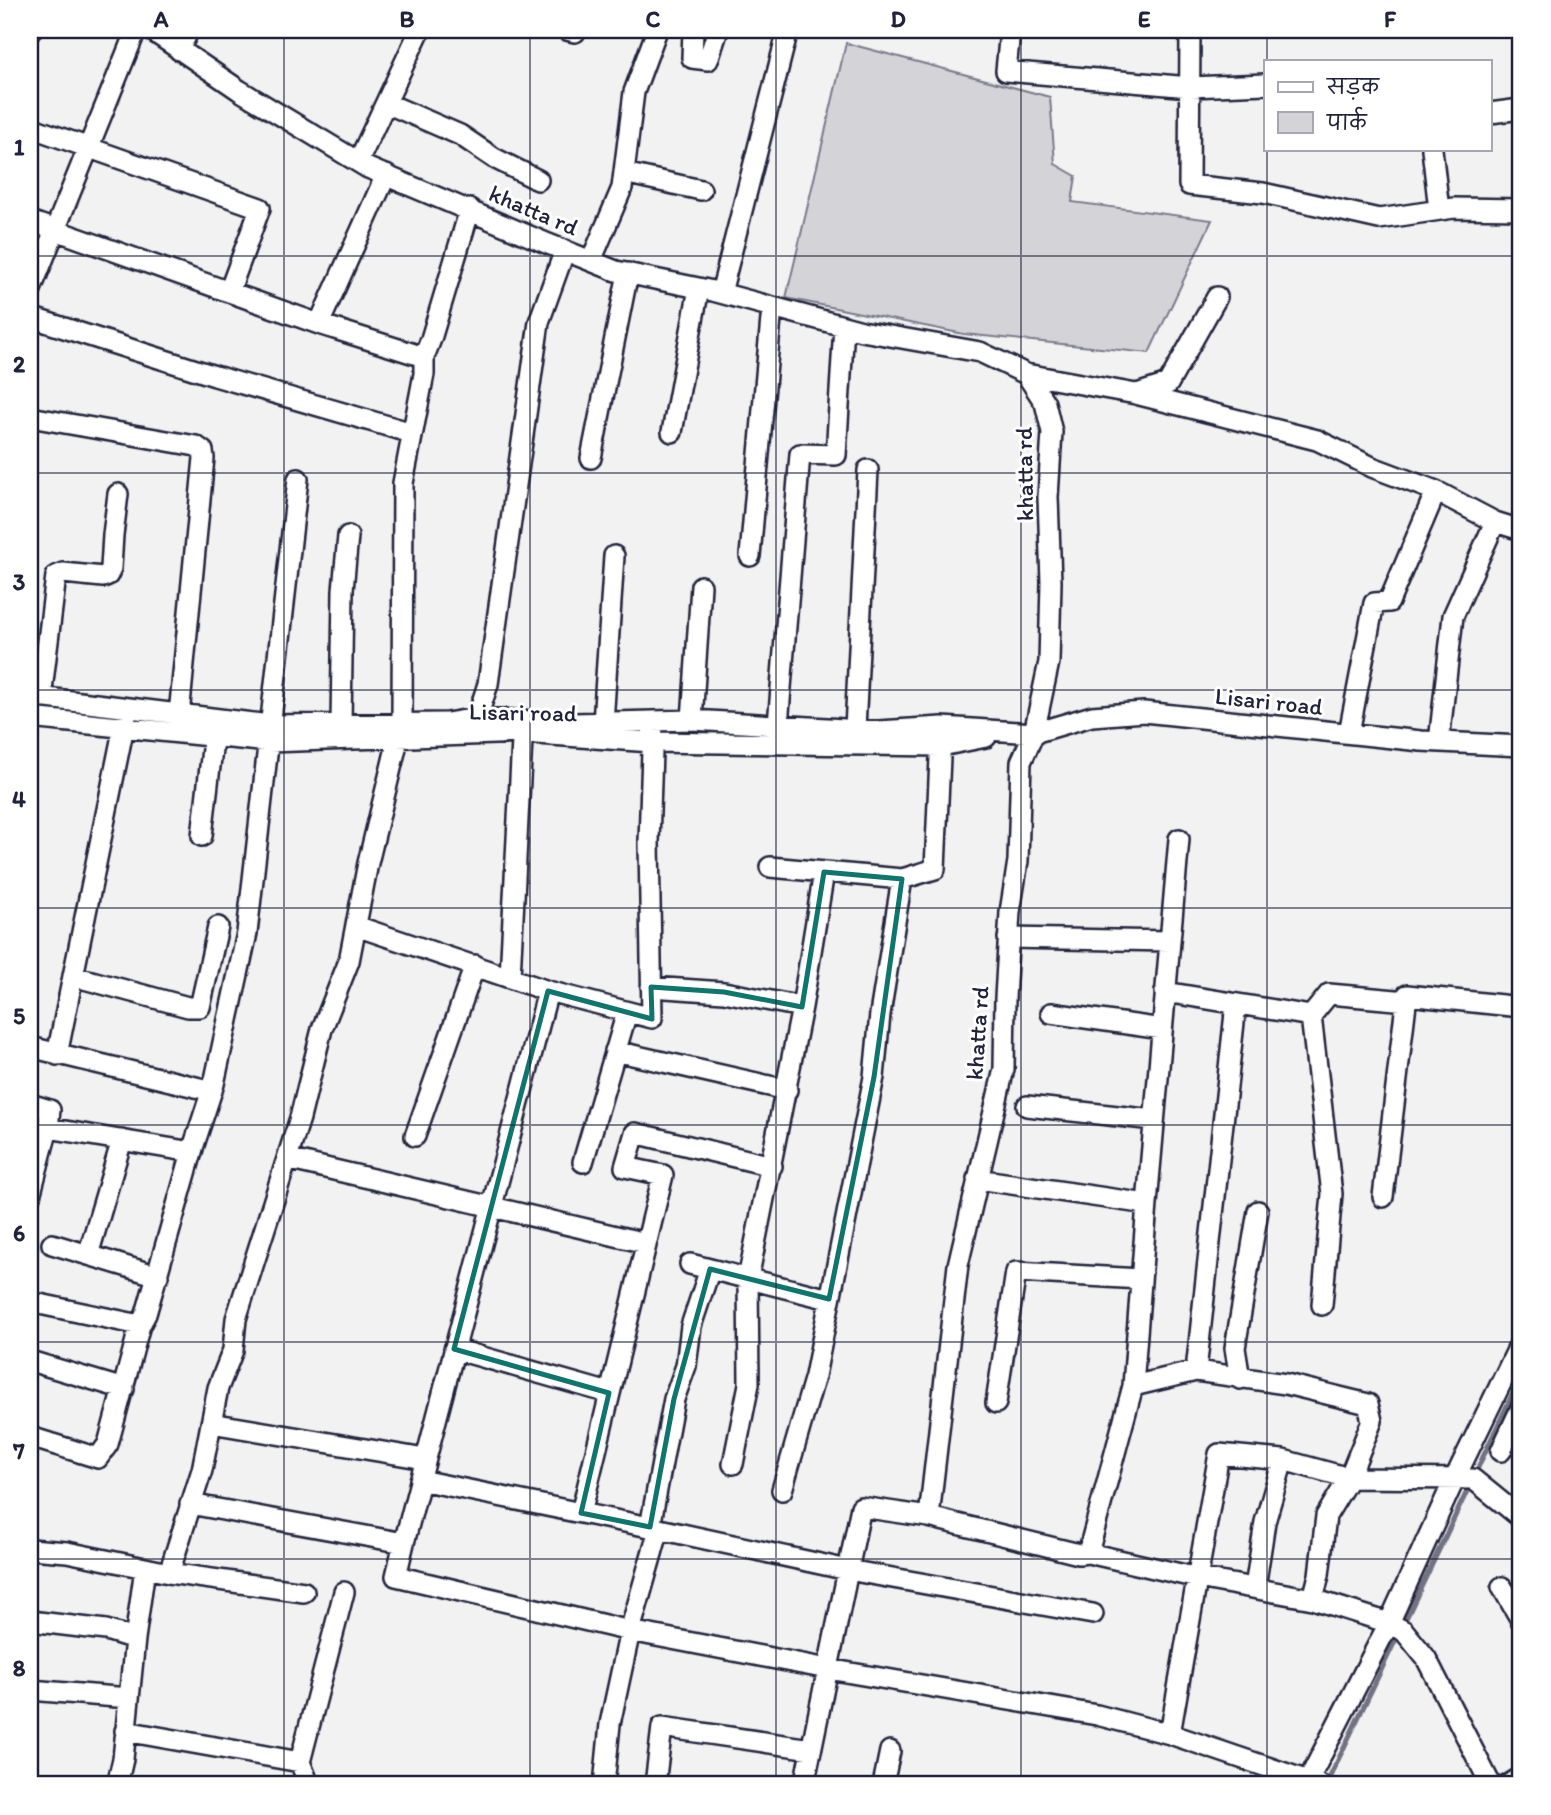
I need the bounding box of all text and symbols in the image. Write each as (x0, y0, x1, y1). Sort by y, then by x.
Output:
text: A (153, 5, 169, 33)
text: B (400, 5, 415, 33)
text: C (646, 5, 661, 33)
text: D (890, 5, 906, 33)
text: E (1138, 5, 1151, 33)
text: F (1384, 5, 1397, 33)
legend (1264, 60, 1492, 150)
text: सड़क (1326, 74, 1380, 100)
text: पार्क (1326, 106, 1368, 135)
text: 1 (14, 133, 25, 161)
street label: khatta rd (485, 178, 583, 242)
text: 2 (13, 350, 26, 378)
street label: khatta rd (1009, 427, 1039, 521)
text: 3 (13, 568, 26, 596)
street label: Lisari road (1214, 681, 1324, 721)
street label: Lisari road (469, 697, 577, 727)
text: 4 (12, 785, 26, 813)
street label: khatta rd (959, 985, 995, 1081)
text: 5 (13, 1002, 25, 1030)
text: 6 (13, 1219, 25, 1247)
text: 7 (12, 1437, 25, 1465)
text: 8 (13, 1654, 26, 1682)

